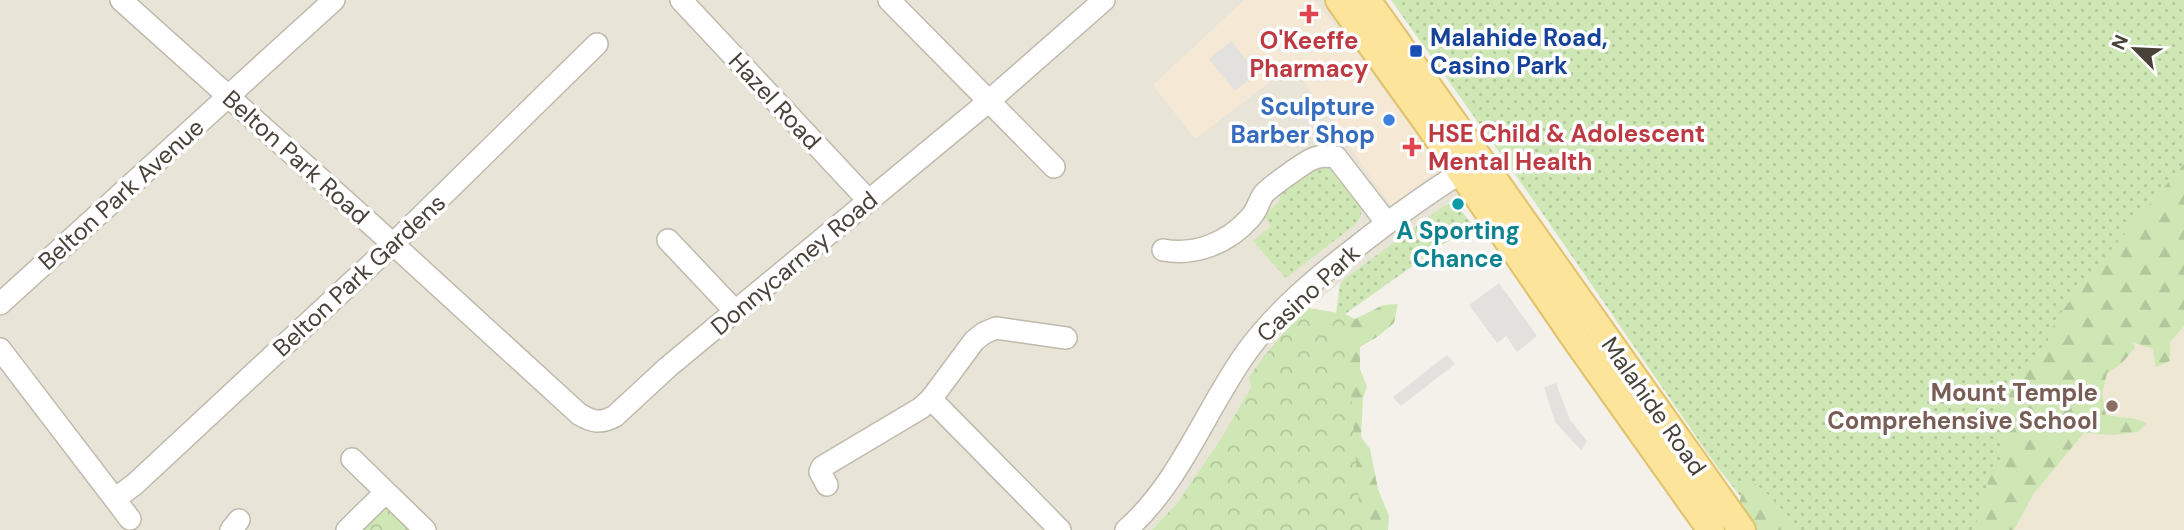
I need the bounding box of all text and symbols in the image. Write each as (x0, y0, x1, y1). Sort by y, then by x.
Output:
marker: O'Keeffe Pharmacy (1301, 6, 1317, 22)
north arrow (2100, 14, 2170, 84)
place label: Malahide Road, Casino Park (1430, 22, 1608, 81)
place label: O'Keeffe Pharmacy (1249, 25, 1369, 84)
text: N (2106, 31, 2134, 54)
marker: Malahide Road, Casino Park (1408, 43, 1424, 59)
street label: Hazel Road (722, 46, 828, 156)
street label: Belton Park Road (216, 83, 376, 231)
place label: Sculpture Barber Shop (1230, 91, 1375, 150)
street label: Belton Park Avenue (32, 111, 210, 277)
marker: Sculpture Barber Shop (1381, 112, 1397, 128)
place label: HSE Child & Adolescent Mental Health (1428, 118, 1705, 177)
marker: HSE Child & Adolescent Mental Health (1402, 137, 1422, 157)
street label: Donnycarney Road (704, 184, 884, 342)
street label: Belton Park Gardens (266, 187, 452, 363)
marker: A Sporting Chance (1450, 196, 1466, 212)
place label: A Sporting Chance (1396, 215, 1520, 274)
street label: Casino Park (1250, 237, 1366, 349)
street label: Malahide Road (1595, 331, 1713, 481)
place label: Mount Temple Comprehensive School (1827, 377, 2098, 436)
marker: Mount Temple Comprehensive School (2104, 398, 2120, 414)

